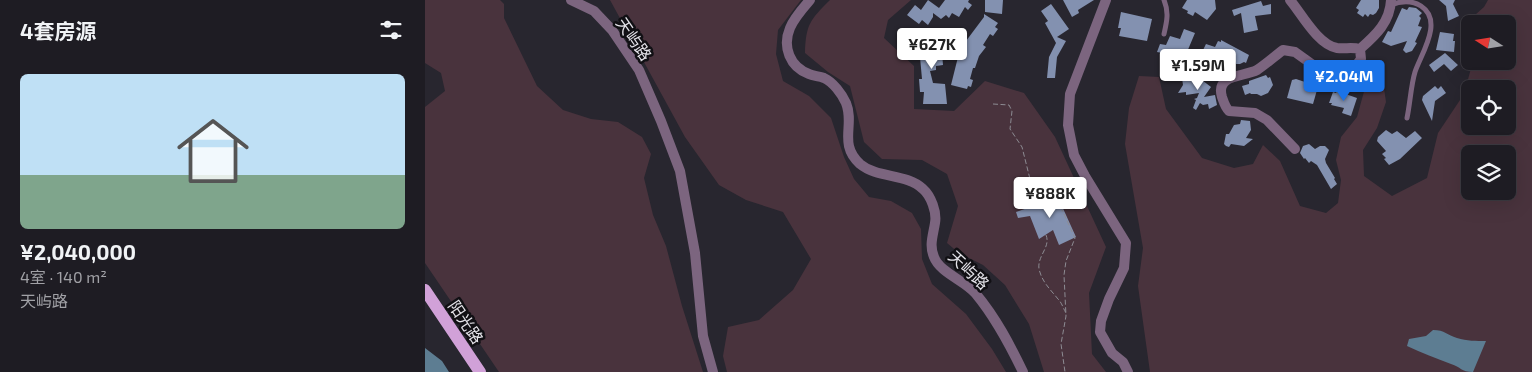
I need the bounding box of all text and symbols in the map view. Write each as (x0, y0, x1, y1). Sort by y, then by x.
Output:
street label: 天屿路 (613, 14, 656, 64)
north arrow (1461, 15, 1516, 70)
map controls (1461, 15, 1516, 200)
icon: filters (377, 16, 405, 44)
text: 4套房源 (20, 18, 96, 43)
pin: ¥627K (897, 28, 967, 70)
text: ¥627K (908, 34, 956, 53)
pin: ¥1.59M (1157, 48, 1239, 91)
text: ¥1.59M (1171, 55, 1225, 74)
pin: ¥2.04M (1303, 59, 1385, 102)
text: ¥2.04M (1315, 66, 1373, 85)
button: locate (1461, 80, 1516, 135)
icon: home (168, 106, 258, 196)
button: layers (1461, 145, 1516, 200)
pin: ¥888K (1015, 176, 1085, 219)
text: ¥888K (1025, 183, 1075, 202)
text: ¥2,040,000 (20, 239, 136, 264)
street label: 天屿路 (945, 246, 993, 293)
text: 4室 · 140 m² (20, 267, 107, 286)
text: 天屿路 (20, 291, 68, 310)
street label: 阳光路 (445, 297, 488, 347)

